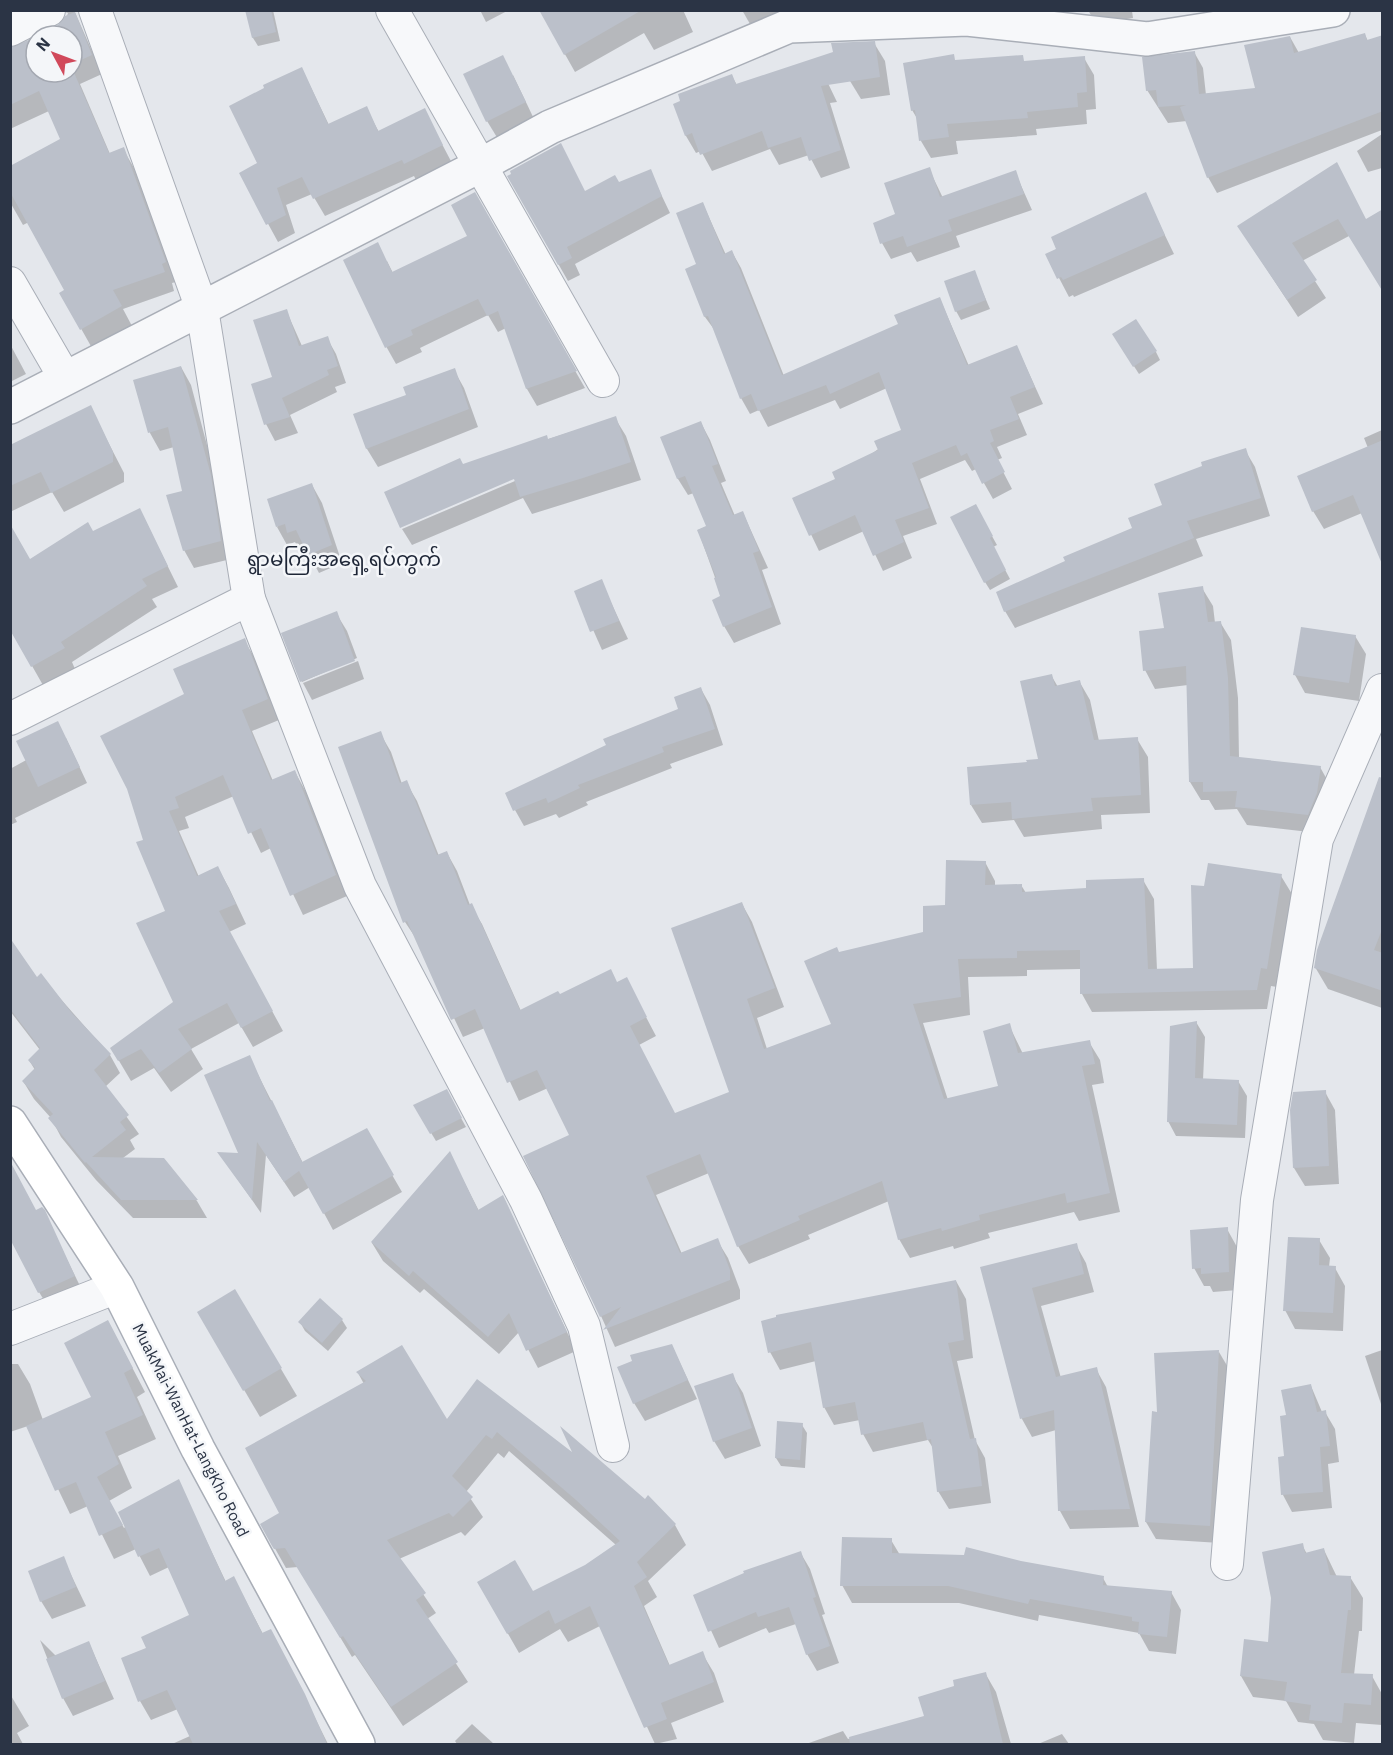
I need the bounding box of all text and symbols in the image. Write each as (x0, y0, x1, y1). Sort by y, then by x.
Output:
north arrow (24, 24, 84, 84)
text: N (31, 33, 54, 55)
district label: ရွာမကြီးအရှေ့ရပ်ကွက် (247, 545, 441, 576)
street label: MuakMai-WanHat-LangKho Road (128, 1320, 254, 1540)

